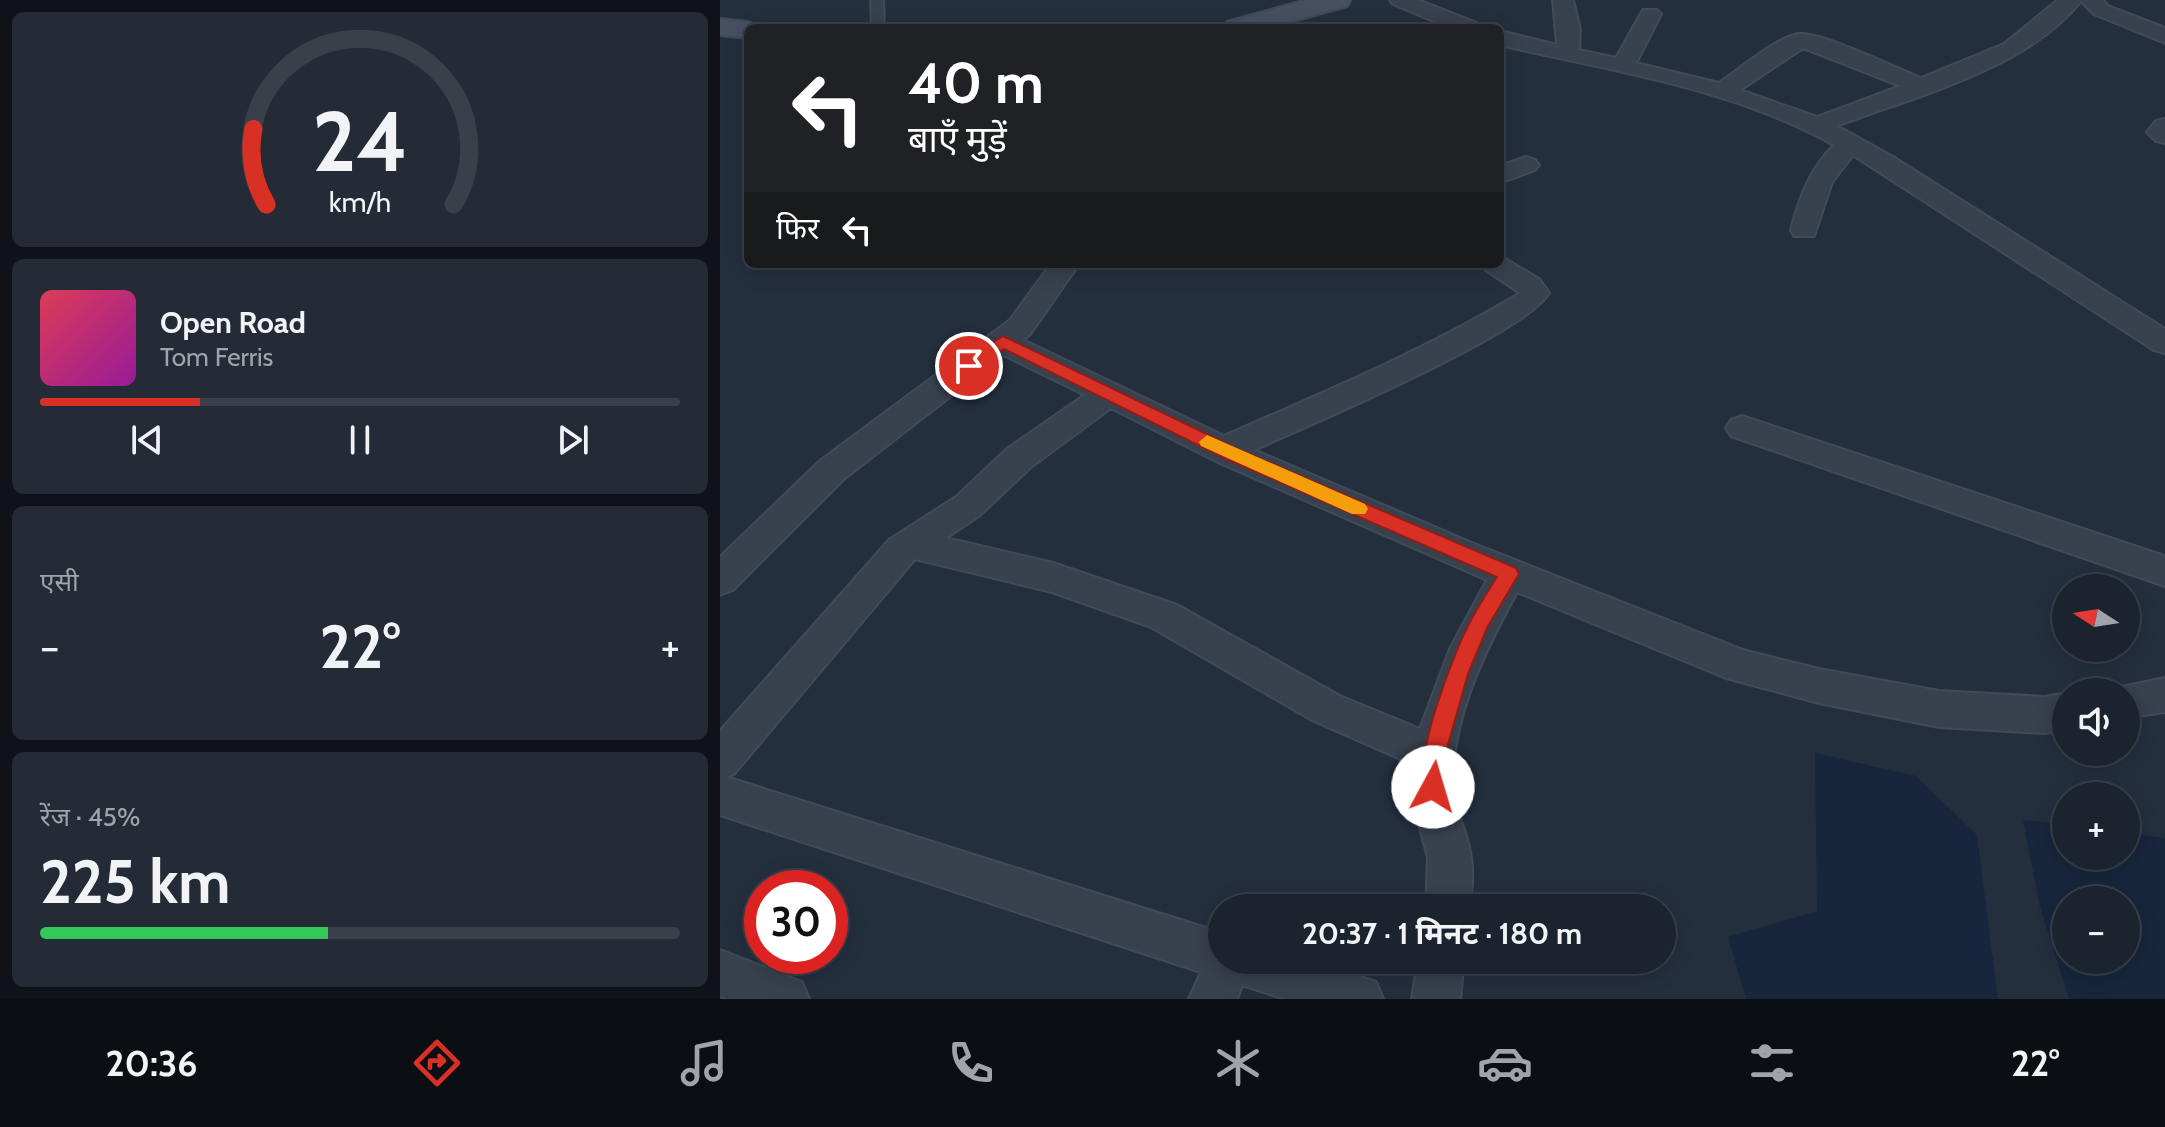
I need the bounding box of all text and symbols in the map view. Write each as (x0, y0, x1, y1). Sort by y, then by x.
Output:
text: 40 m (908, 49, 1044, 117)
icon: left (776, 56, 880, 160)
text: 24 (312, 91, 408, 192)
text: बाएँ मुड़ें (908, 117, 1007, 161)
text: km/h (329, 185, 391, 220)
icon: left (835, 208, 879, 252)
text: फिर (776, 210, 819, 247)
text: Open Road (160, 304, 306, 341)
pin (935, 332, 1003, 400)
text: Tom Ferris (160, 341, 273, 373)
icon: arrive (947, 344, 991, 388)
icon: previous (125, 418, 169, 462)
icon: pause (338, 418, 382, 462)
icon: next (551, 418, 595, 462)
text: एसी (40, 566, 79, 598)
north arrow (2052, 574, 2140, 662)
map controls (2052, 574, 2140, 974)
text: 22° (320, 610, 400, 683)
text: − (40, 620, 59, 673)
text: + (661, 620, 680, 673)
button: sound (2052, 678, 2140, 766)
position arrow (1391, 745, 1475, 829)
button: + (2052, 782, 2140, 870)
text: रेंज · 45% (40, 801, 140, 833)
text: 225 km (40, 845, 230, 918)
speed limit sign: 30 (744, 870, 848, 974)
button: − (2052, 886, 2140, 974)
text: 20:37 · 1 मिनट · 180 m (1302, 915, 1582, 952)
icon: directions (409, 1035, 465, 1091)
icon: music (676, 1035, 732, 1091)
icon: phone (943, 1035, 999, 1091)
icon: climate (1210, 1035, 1266, 1091)
icon: car (1477, 1035, 1533, 1091)
icon: filters (1744, 1035, 1800, 1091)
text: 20:36 (106, 1041, 198, 1085)
text: 22° (2011, 1041, 2059, 1085)

